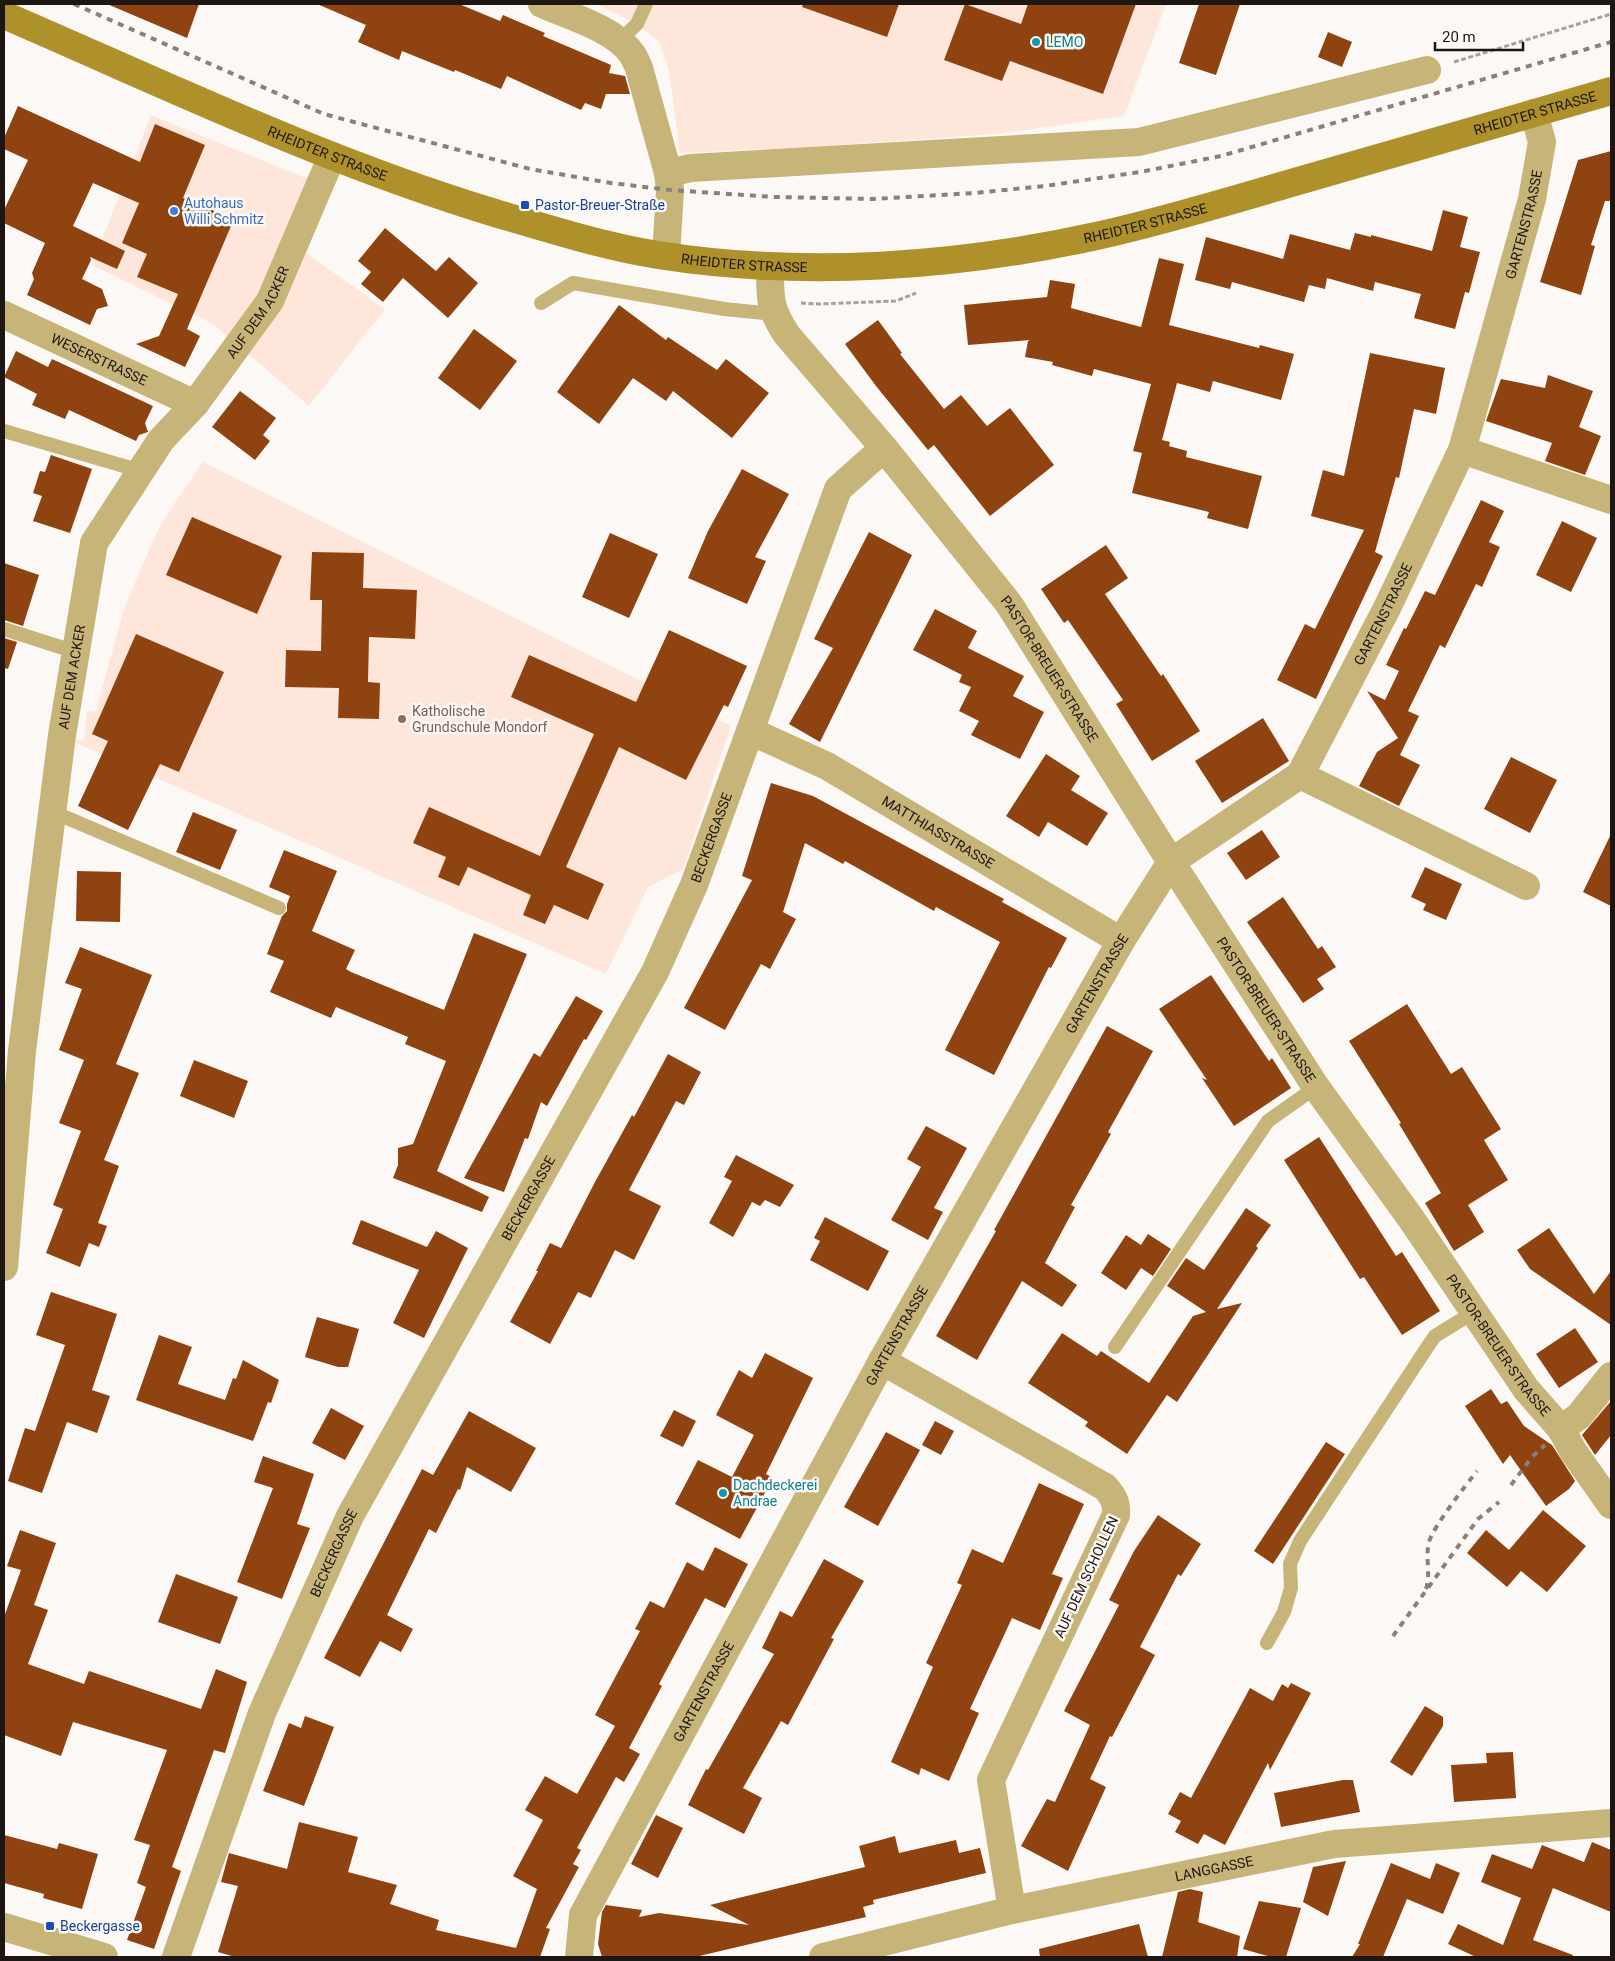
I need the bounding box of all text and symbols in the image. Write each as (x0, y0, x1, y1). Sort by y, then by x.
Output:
scale bar (1435, 20, 1522, 52)
text: 20 m (1442, 28, 1476, 46)
place label: LEMO (1046, 34, 1083, 50)
marker: LEMO (1030, 36, 1042, 48)
street label: RHEIDTER STRASSE (1472, 88, 1598, 138)
street label: RHEIDTER STRASSE (265, 123, 389, 184)
street label: GARTENSTRASSE (1502, 169, 1545, 281)
place label: Autohaus Willi Schmitz (184, 195, 264, 227)
place label: Pastor-Breuer-Straße (535, 197, 665, 213)
marker: Pastor-Breuer-Straße (519, 199, 531, 211)
street label: RHEIDTER STRASSE (1082, 200, 1209, 247)
marker: Autohaus Willi Schmitz (168, 205, 180, 217)
street label: RHEIDTER STRASSE (680, 250, 808, 275)
street label: AUF DEM ACKER (223, 263, 292, 361)
street label: WESERSTRASSE (48, 330, 150, 389)
street label: GARTENSTRASSE (1351, 561, 1415, 668)
street label: PASTOR-BREUER-STRASSE (998, 592, 1102, 745)
street label: AUF DEM ACKER (55, 623, 88, 731)
place label: Katholische Grundschule Mondorf (412, 703, 548, 735)
marker: Katholische Grundschule Mondorf (396, 713, 408, 725)
street label: BECKERGASSE (688, 790, 735, 885)
street label: MATTHIASSTRASSE (879, 793, 997, 872)
street label: GARTENSTRASSE (1062, 931, 1132, 1036)
street label: PASTOR-BREUER-STRASSE (1214, 934, 1319, 1085)
street label: BECKERGASSE (498, 1153, 558, 1243)
street label: PASTOR-BREUER-STRASSE (1443, 1271, 1554, 1419)
street label: GARTENSTRASSE (862, 1283, 931, 1388)
place label: Dachdeckerei Andrae (733, 1477, 817, 1509)
marker: Dachdeckerei Andrae (717, 1487, 729, 1499)
street label: BECKERGASSE (307, 1506, 360, 1599)
street label: AUF DEM SCHOLLEN (1051, 1514, 1121, 1640)
street label: GARTENSTRASSE (670, 1638, 737, 1745)
street label: LANGGASSE (1173, 1853, 1255, 1884)
place label: Beckergasse (60, 1918, 140, 1934)
marker: Beckergasse (44, 1920, 56, 1932)

